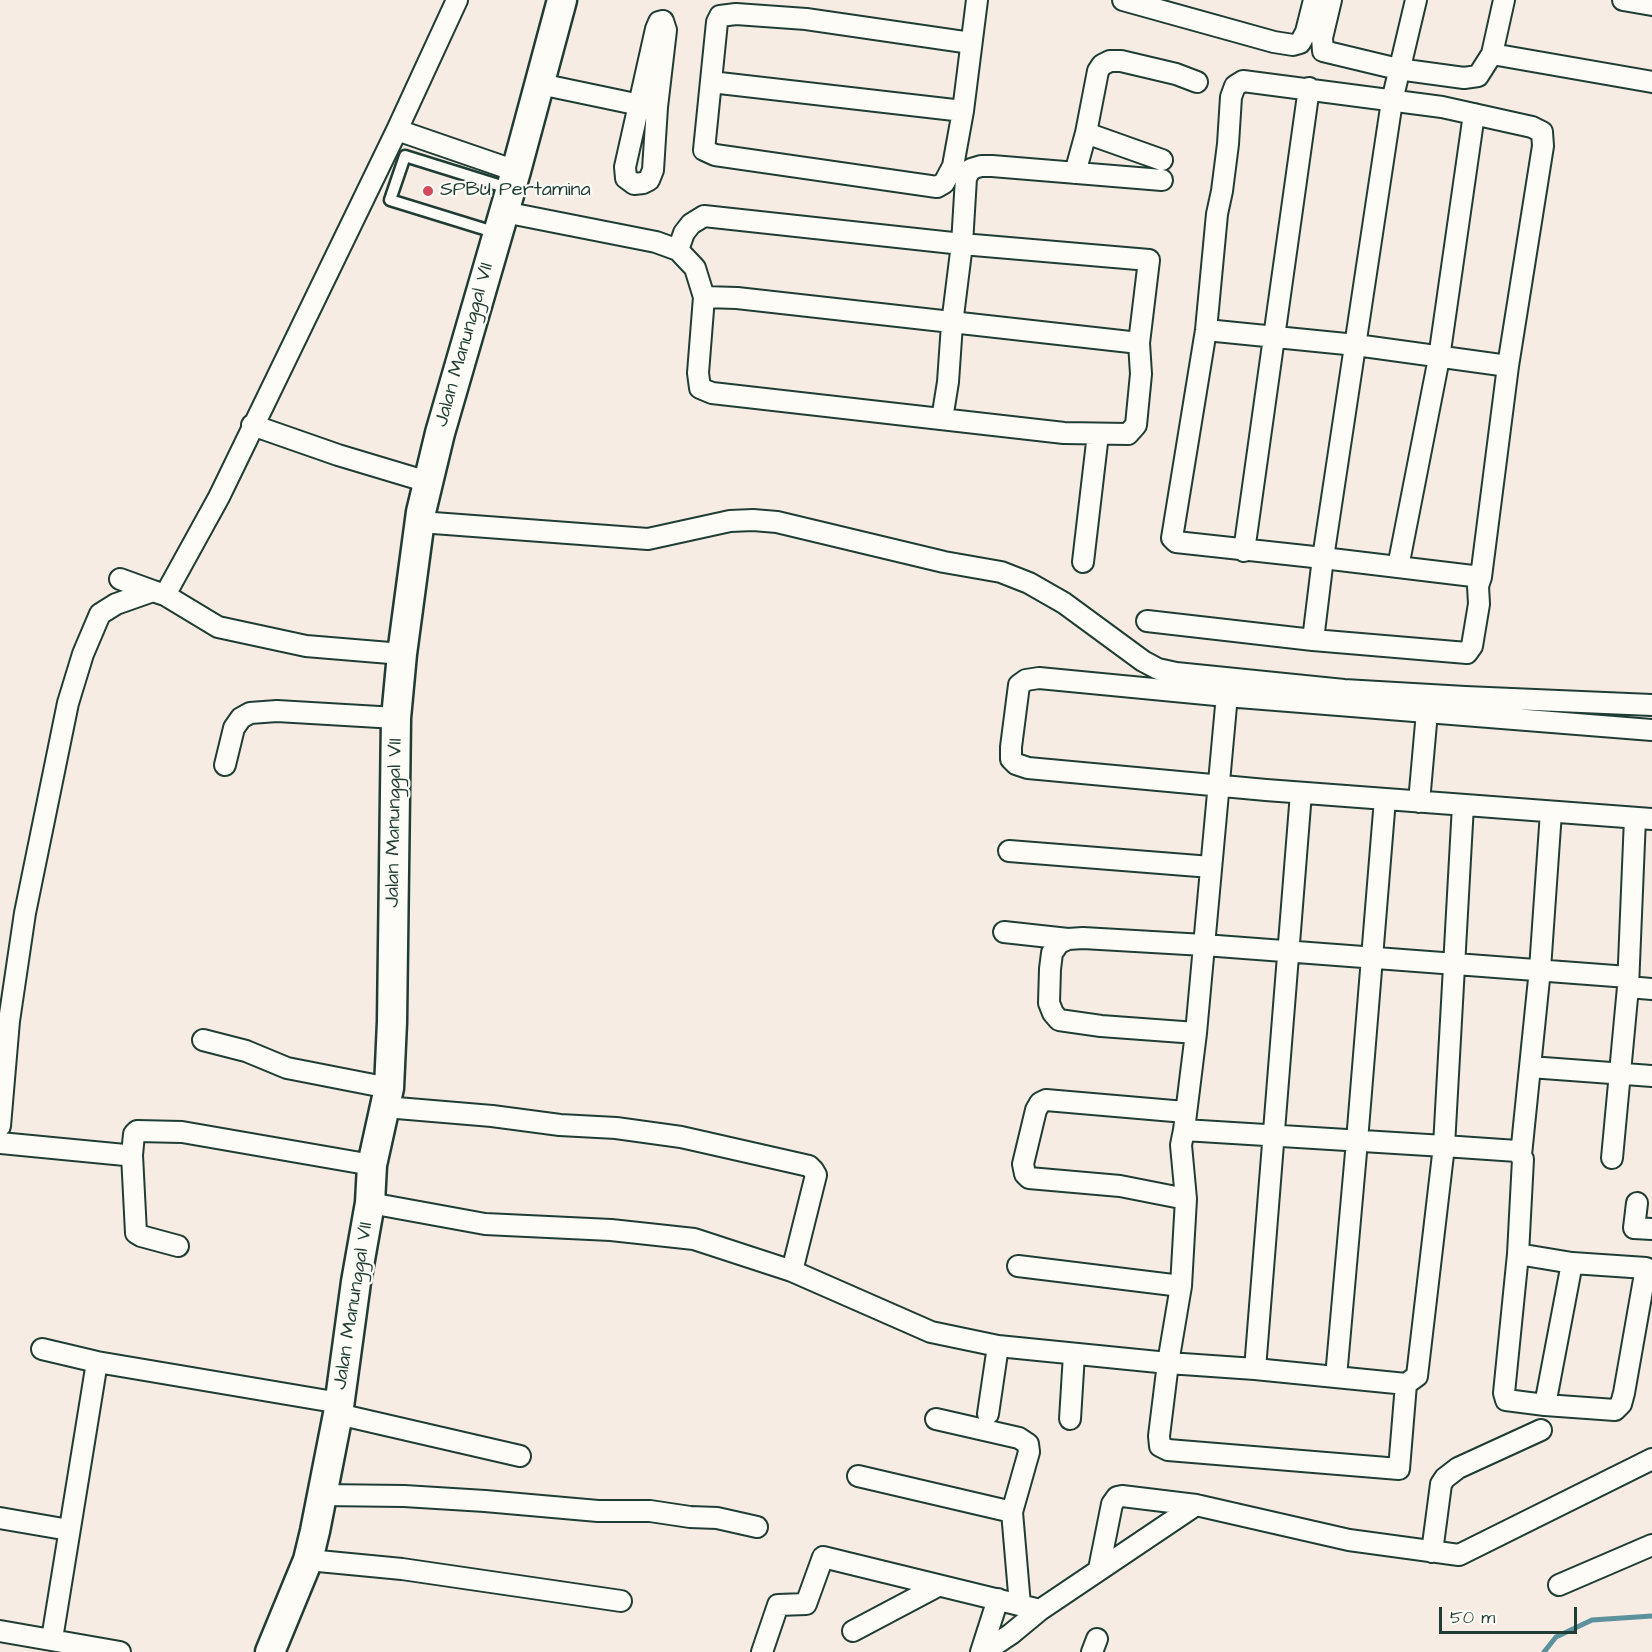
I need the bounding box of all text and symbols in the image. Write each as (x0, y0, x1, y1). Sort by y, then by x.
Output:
place label: SPBU Pertamina (440, 179, 591, 203)
marker: SPBU Pertamina (421, 184, 435, 198)
street label: Jalan Manunggal VII (430, 260, 500, 430)
street label: Jalan Manunggal VII (382, 738, 408, 908)
street label: Jalan Manunggal VII (329, 1220, 379, 1392)
scale bar (1442, 1595, 1580, 1633)
text: 50 m (1450, 1605, 1495, 1630)

